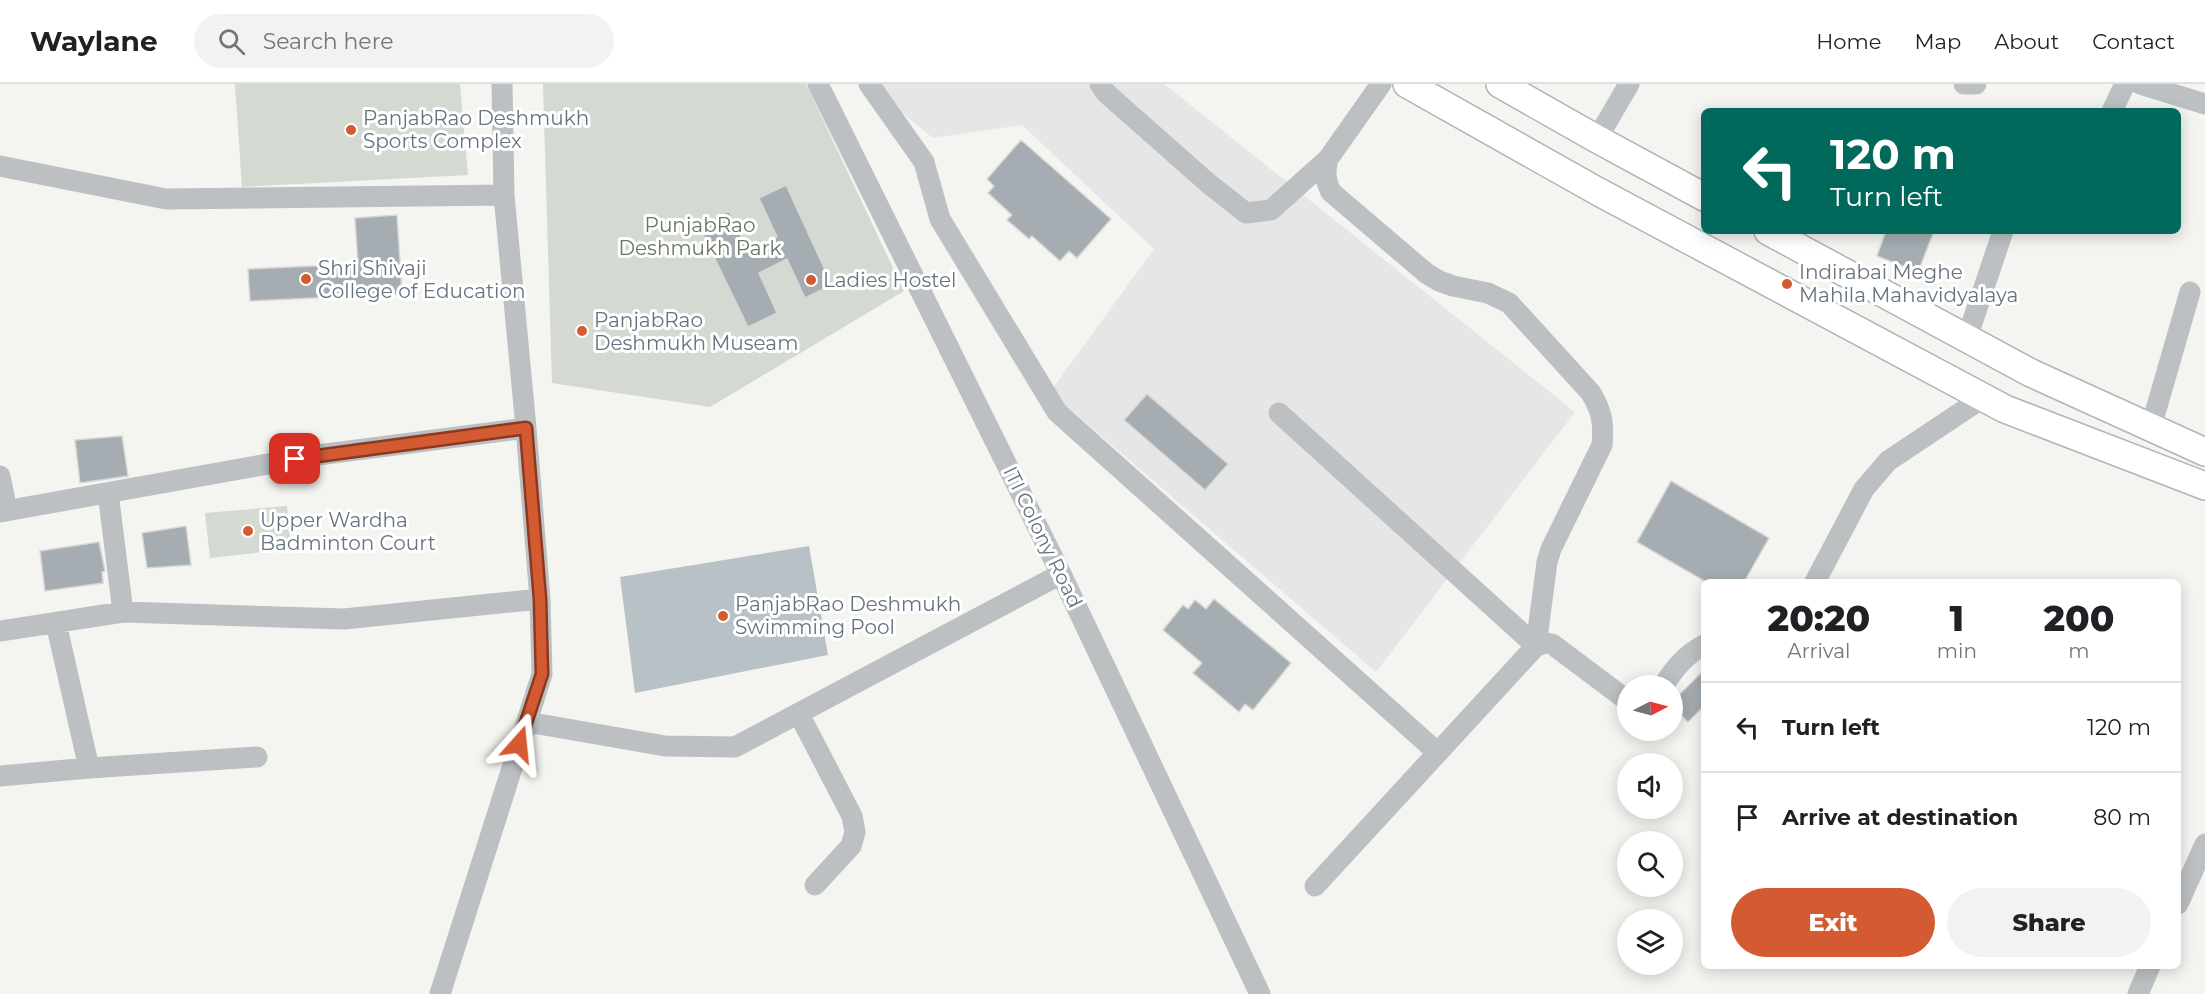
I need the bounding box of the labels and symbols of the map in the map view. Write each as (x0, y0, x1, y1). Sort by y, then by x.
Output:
place label: PanjabRao Deshmukh Sports Complex (363, 106, 589, 153)
marker: PanjabRao Deshmukh Sports Complex (344, 123, 358, 137)
park label: PunjabRao Deshmukh Park (619, 213, 782, 260)
place label: Shri Shivaji College of Education (318, 256, 526, 303)
place label: Indirabai Meghe Mahila Mahavidyalaya (1799, 260, 2018, 307)
place label: Ladies Hostel (823, 268, 956, 292)
marker: Shri Shivaji College of Education (299, 272, 313, 286)
marker: Ladies Hostel (804, 273, 818, 287)
marker: Indirabai Meghe Mahila Mahavidyalaya (1780, 277, 1794, 291)
place label: PanjabRao Deshmukh Museam (594, 308, 798, 355)
marker: PanjabRao Deshmukh Museam (575, 324, 589, 338)
pin (269, 433, 320, 484)
street label: ITI Colony Road (998, 462, 1088, 612)
place label: Upper Wardha Badminton Court (260, 508, 436, 555)
marker: Upper Wardha Badminton Court (241, 524, 255, 538)
place label: PanjabRao Deshmukh Swimming Pool (735, 592, 961, 639)
marker: PanjabRao Deshmukh Swimming Pool (716, 609, 730, 623)
north arrow (1617, 675, 1683, 741)
position arrow (487, 712, 551, 776)

